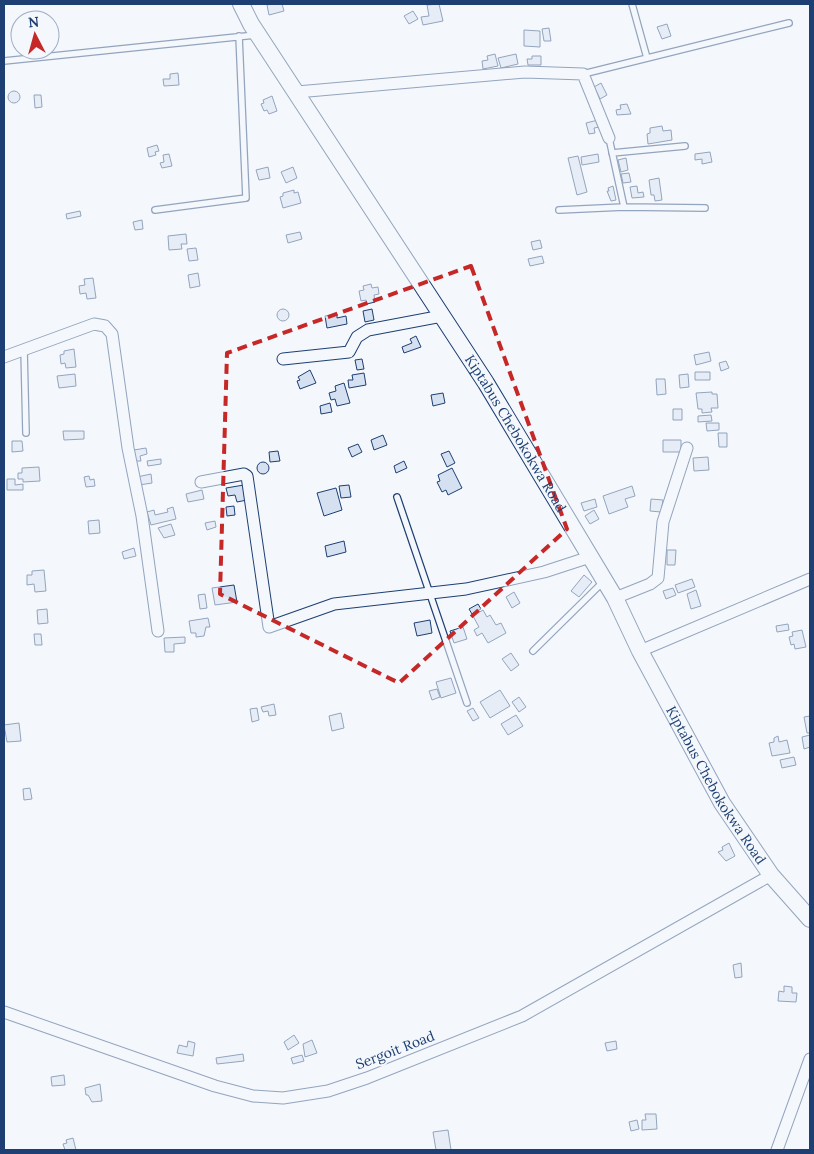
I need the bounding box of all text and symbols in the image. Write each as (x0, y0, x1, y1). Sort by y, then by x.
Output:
north arrow (10, 10, 60, 60)
text: N (27, 13, 40, 32)
street label: Kiptabus Chebokokwa Road (461, 351, 570, 515)
street label: Kiptabus Chebokokwa Road (662, 703, 770, 868)
street label: Sergoit Road (353, 1027, 437, 1073)

